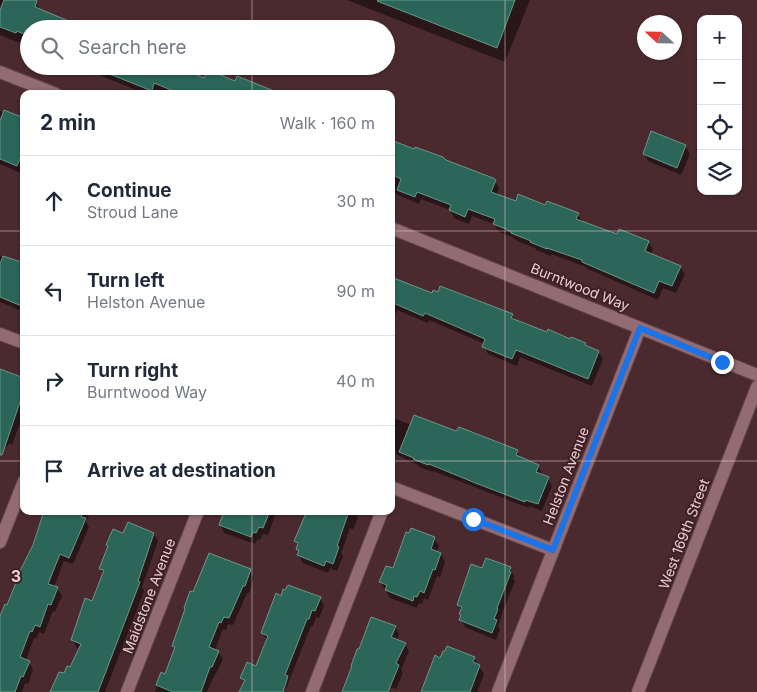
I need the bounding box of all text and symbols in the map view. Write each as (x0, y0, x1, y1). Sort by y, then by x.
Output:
north arrow (637, 15, 682, 60)
map controls (697, 15, 742, 195)
button: + (697, 15, 742, 60)
search box (20, 20, 395, 75)
icon: search (38, 34, 66, 62)
text: Search here (78, 36, 187, 59)
button: − (697, 60, 742, 105)
button: locate (697, 105, 742, 150)
text: 2 min (40, 110, 96, 135)
text: Walk · 160 m (280, 113, 375, 133)
button: layers (697, 150, 742, 195)
text: Continue (87, 179, 172, 202)
icon: ahead (40, 187, 68, 215)
text: 30 m (337, 191, 375, 211)
text: Stroud Lane (87, 202, 178, 222)
street label: Burntwood Way (528, 259, 632, 314)
text: Turn left (87, 269, 165, 292)
icon: left (40, 277, 68, 305)
text: 90 m (336, 281, 375, 301)
text: Helston Avenue (87, 292, 205, 312)
route end (711, 351, 734, 374)
text: Turn right (87, 359, 178, 382)
icon: right (40, 367, 68, 395)
text: 40 m (336, 371, 375, 391)
text: Burntwood Way (87, 382, 207, 402)
street label: Helston Avenue (539, 424, 592, 527)
icon: arrive (40, 457, 68, 485)
text: Arrive at destination (87, 459, 276, 482)
street label: West 169th Street (655, 476, 713, 591)
route start (462, 508, 485, 531)
street label: Maidstone Avenue (119, 536, 178, 656)
text: 3 (11, 566, 21, 586)

